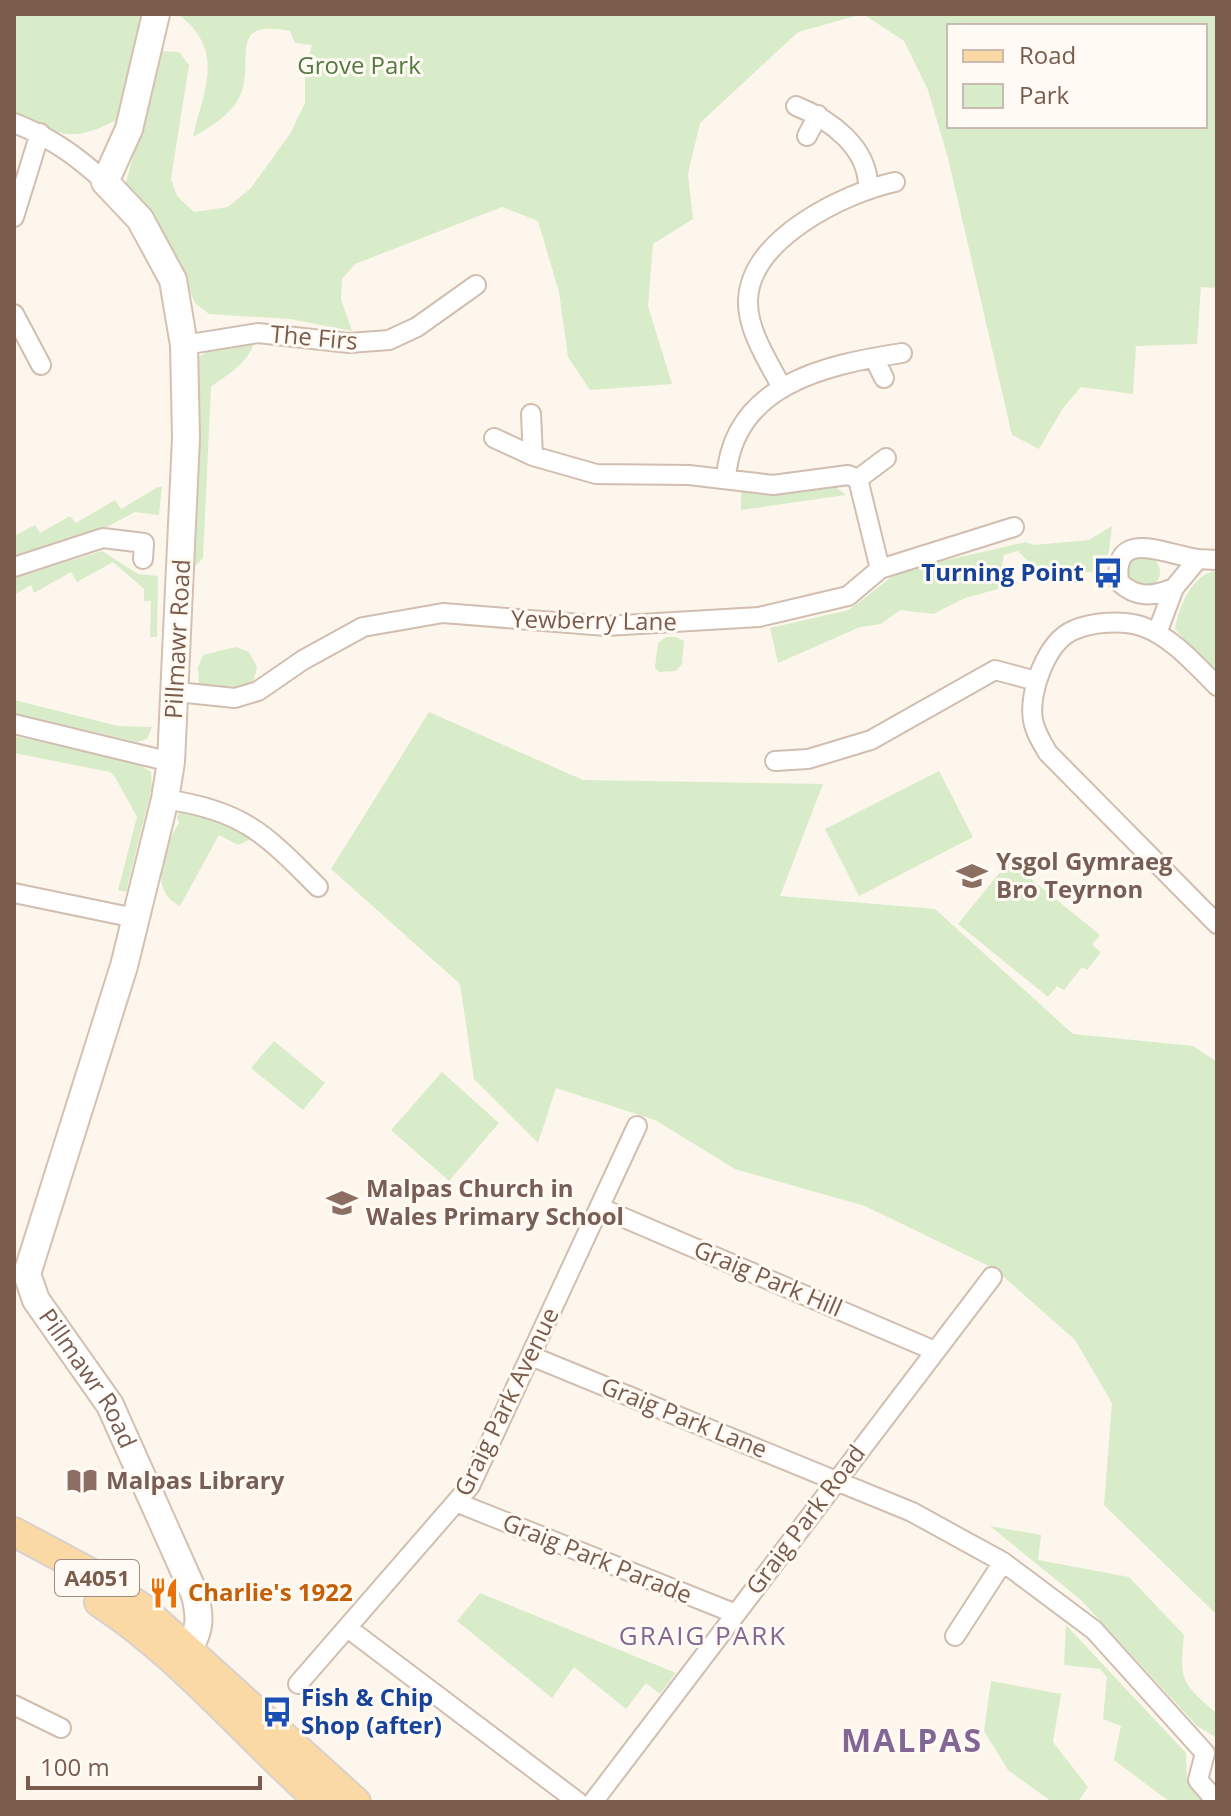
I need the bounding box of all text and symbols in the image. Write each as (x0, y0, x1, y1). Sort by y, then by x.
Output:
legend (947, 24, 1207, 128)
text: Road (1019, 38, 1076, 71)
park label: Grove Park (297, 48, 421, 81)
text: Park (1019, 78, 1070, 111)
street label: The Firs (269, 316, 359, 357)
place label: Turning Point (921, 555, 1084, 588)
bus stop icon: Turning Point (1091, 556, 1125, 590)
street label: Pillmawr Road (156, 558, 197, 720)
street label: Yewberry Lane (511, 602, 677, 637)
place label: Ysgol Gymraeg Bro Teyrnon (996, 844, 1173, 905)
school or university icon: Ysgol Gymraeg Bro Teyrnon (955, 859, 989, 893)
place label: Malpas Church in Wales Primary School (366, 1171, 624, 1232)
school or university icon: Malpas Church in Wales Primary School (325, 1186, 359, 1220)
street label: Graig Park Hill (689, 1232, 848, 1324)
street label: Pillmawr Road (32, 1301, 145, 1453)
street label: Graig Park Avenue (446, 1302, 566, 1501)
street label: Graig Park Lane (597, 1368, 773, 1465)
street label: Graig Park Road (738, 1437, 872, 1601)
place label: Malpas Library (106, 1463, 285, 1496)
library icon: Malpas Library (65, 1464, 99, 1498)
street label: Graig Park Parade (498, 1505, 697, 1611)
road number: A4051 (55, 1560, 139, 1596)
place label: Charlie's 1922 (188, 1575, 353, 1608)
restaurant icon: Charlie's 1922 (147, 1576, 181, 1610)
district label: GRAIG PARK (619, 1617, 787, 1653)
place label: Fish & Chip Shop (after) (301, 1680, 442, 1741)
bus stop icon: Fish & Chip Shop (after) (260, 1695, 294, 1729)
district label: MALPAS (841, 1718, 983, 1761)
scale bar (28, 1740, 260, 1790)
text: 100 m (40, 1750, 110, 1783)

